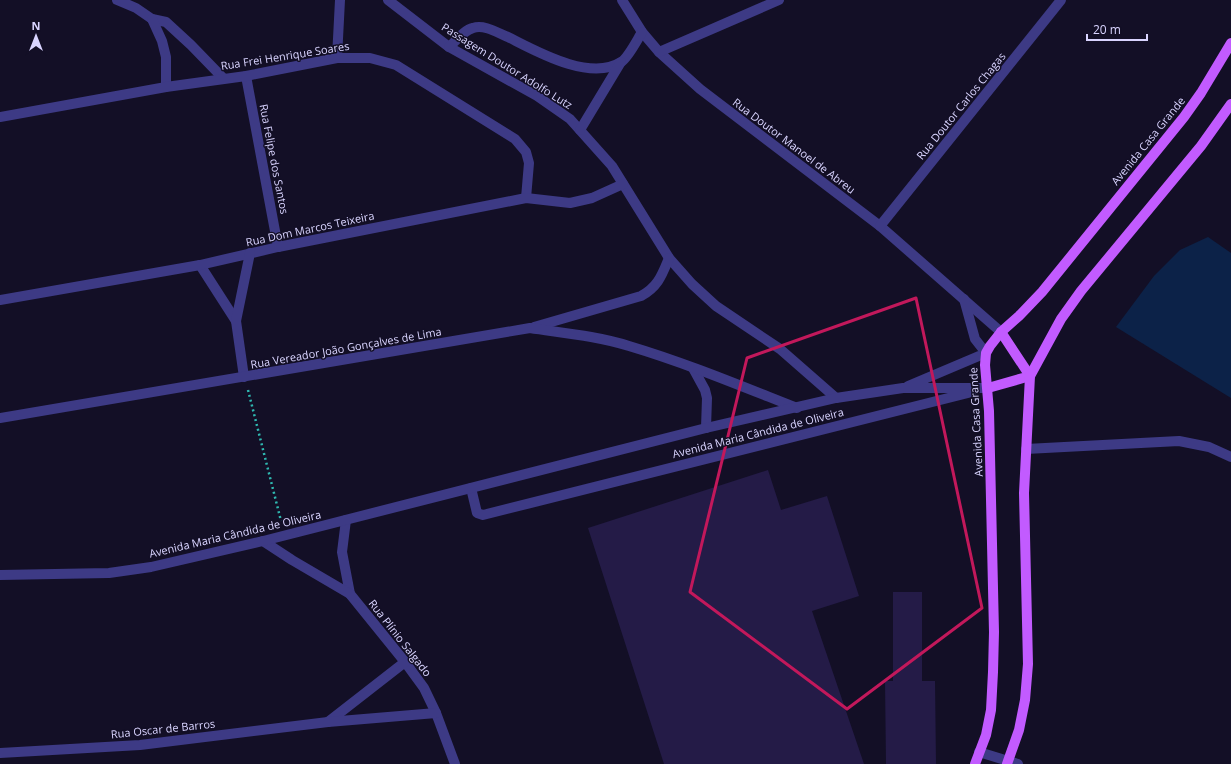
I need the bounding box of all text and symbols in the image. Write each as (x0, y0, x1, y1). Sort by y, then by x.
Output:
north arrow (16, 16, 56, 56)
scale bar (1087, 16, 1147, 42)
text: N (32, 18, 40, 33)
street label: Passagem Doutor Adolfo Lutz (439, 19, 576, 112)
text: 20 m (1093, 21, 1121, 38)
street label: Rua Frei Henrique Soares (220, 38, 350, 73)
street label: Rua Doutor Carlos Chagas (913, 49, 1009, 162)
street label: Avenida Casa Grande (1107, 93, 1188, 188)
street label: Rua Doutor Manoel de Abreu (730, 95, 859, 197)
street label: Rua Felipe dos Santos (256, 103, 293, 215)
street label: Rua Dom Marcos Teixeira (244, 208, 376, 249)
street label: Rua Vereador João Gonçalves de Lima (249, 323, 443, 372)
street label: Avenida Casa Grande (965, 367, 986, 477)
street label: Avenida Maria Cândida de Oliveira (671, 404, 845, 461)
street label: Avenida Maria Cândida de Oliveira (147, 506, 322, 561)
street label: Rua Plínio Salgado (366, 596, 435, 680)
street label: Rua Oscar de Barros (110, 716, 216, 741)

